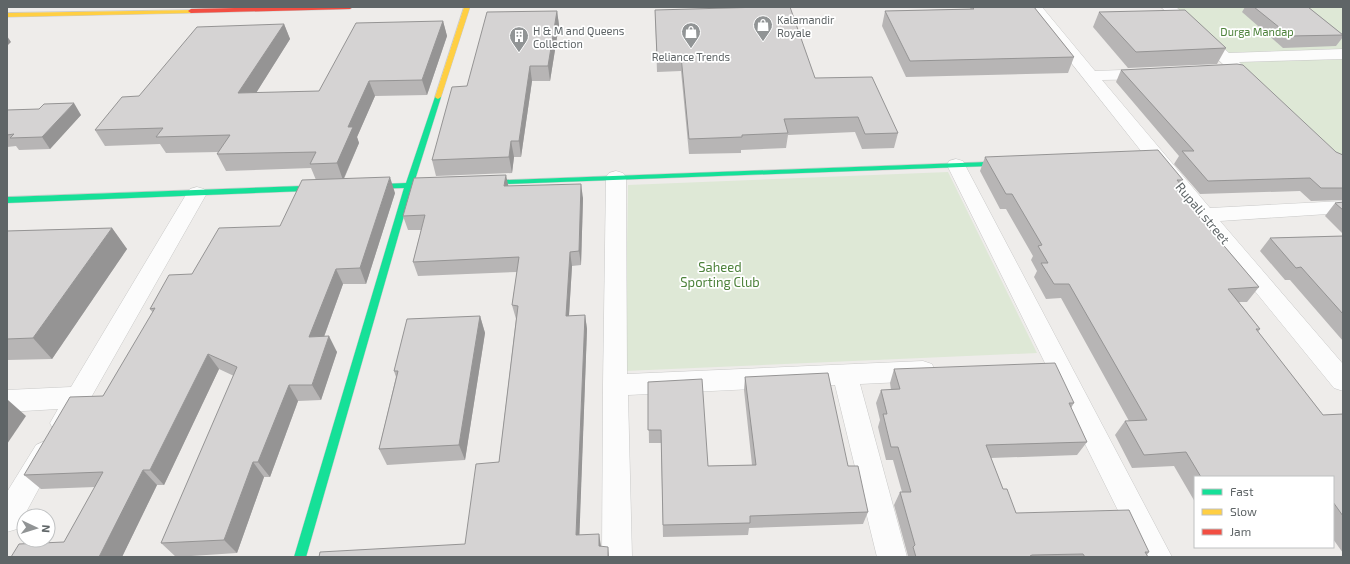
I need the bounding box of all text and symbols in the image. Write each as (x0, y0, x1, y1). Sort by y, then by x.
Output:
place label: Kalamandir Royale (777, 13, 835, 39)
shop icon: Kalamandir Royale (752, 14, 774, 42)
shop icon: Reliance Trends (680, 21, 702, 49)
place label: H & M and Queens Collection (533, 24, 625, 50)
building icon: H & M and Queens Collection (508, 25, 530, 53)
park label: Durga Mandap (1220, 25, 1294, 38)
place label: Reliance Trends (652, 50, 731, 63)
street label: Rupali street (1173, 179, 1233, 247)
park label: Saheed Sporting Club (680, 259, 760, 290)
legend (1194, 476, 1334, 548)
text: Fast (1230, 484, 1254, 498)
text: Slow (1230, 504, 1257, 518)
north arrow (16, 508, 56, 548)
text: N (40, 524, 53, 533)
text: Jam (1230, 524, 1251, 538)

